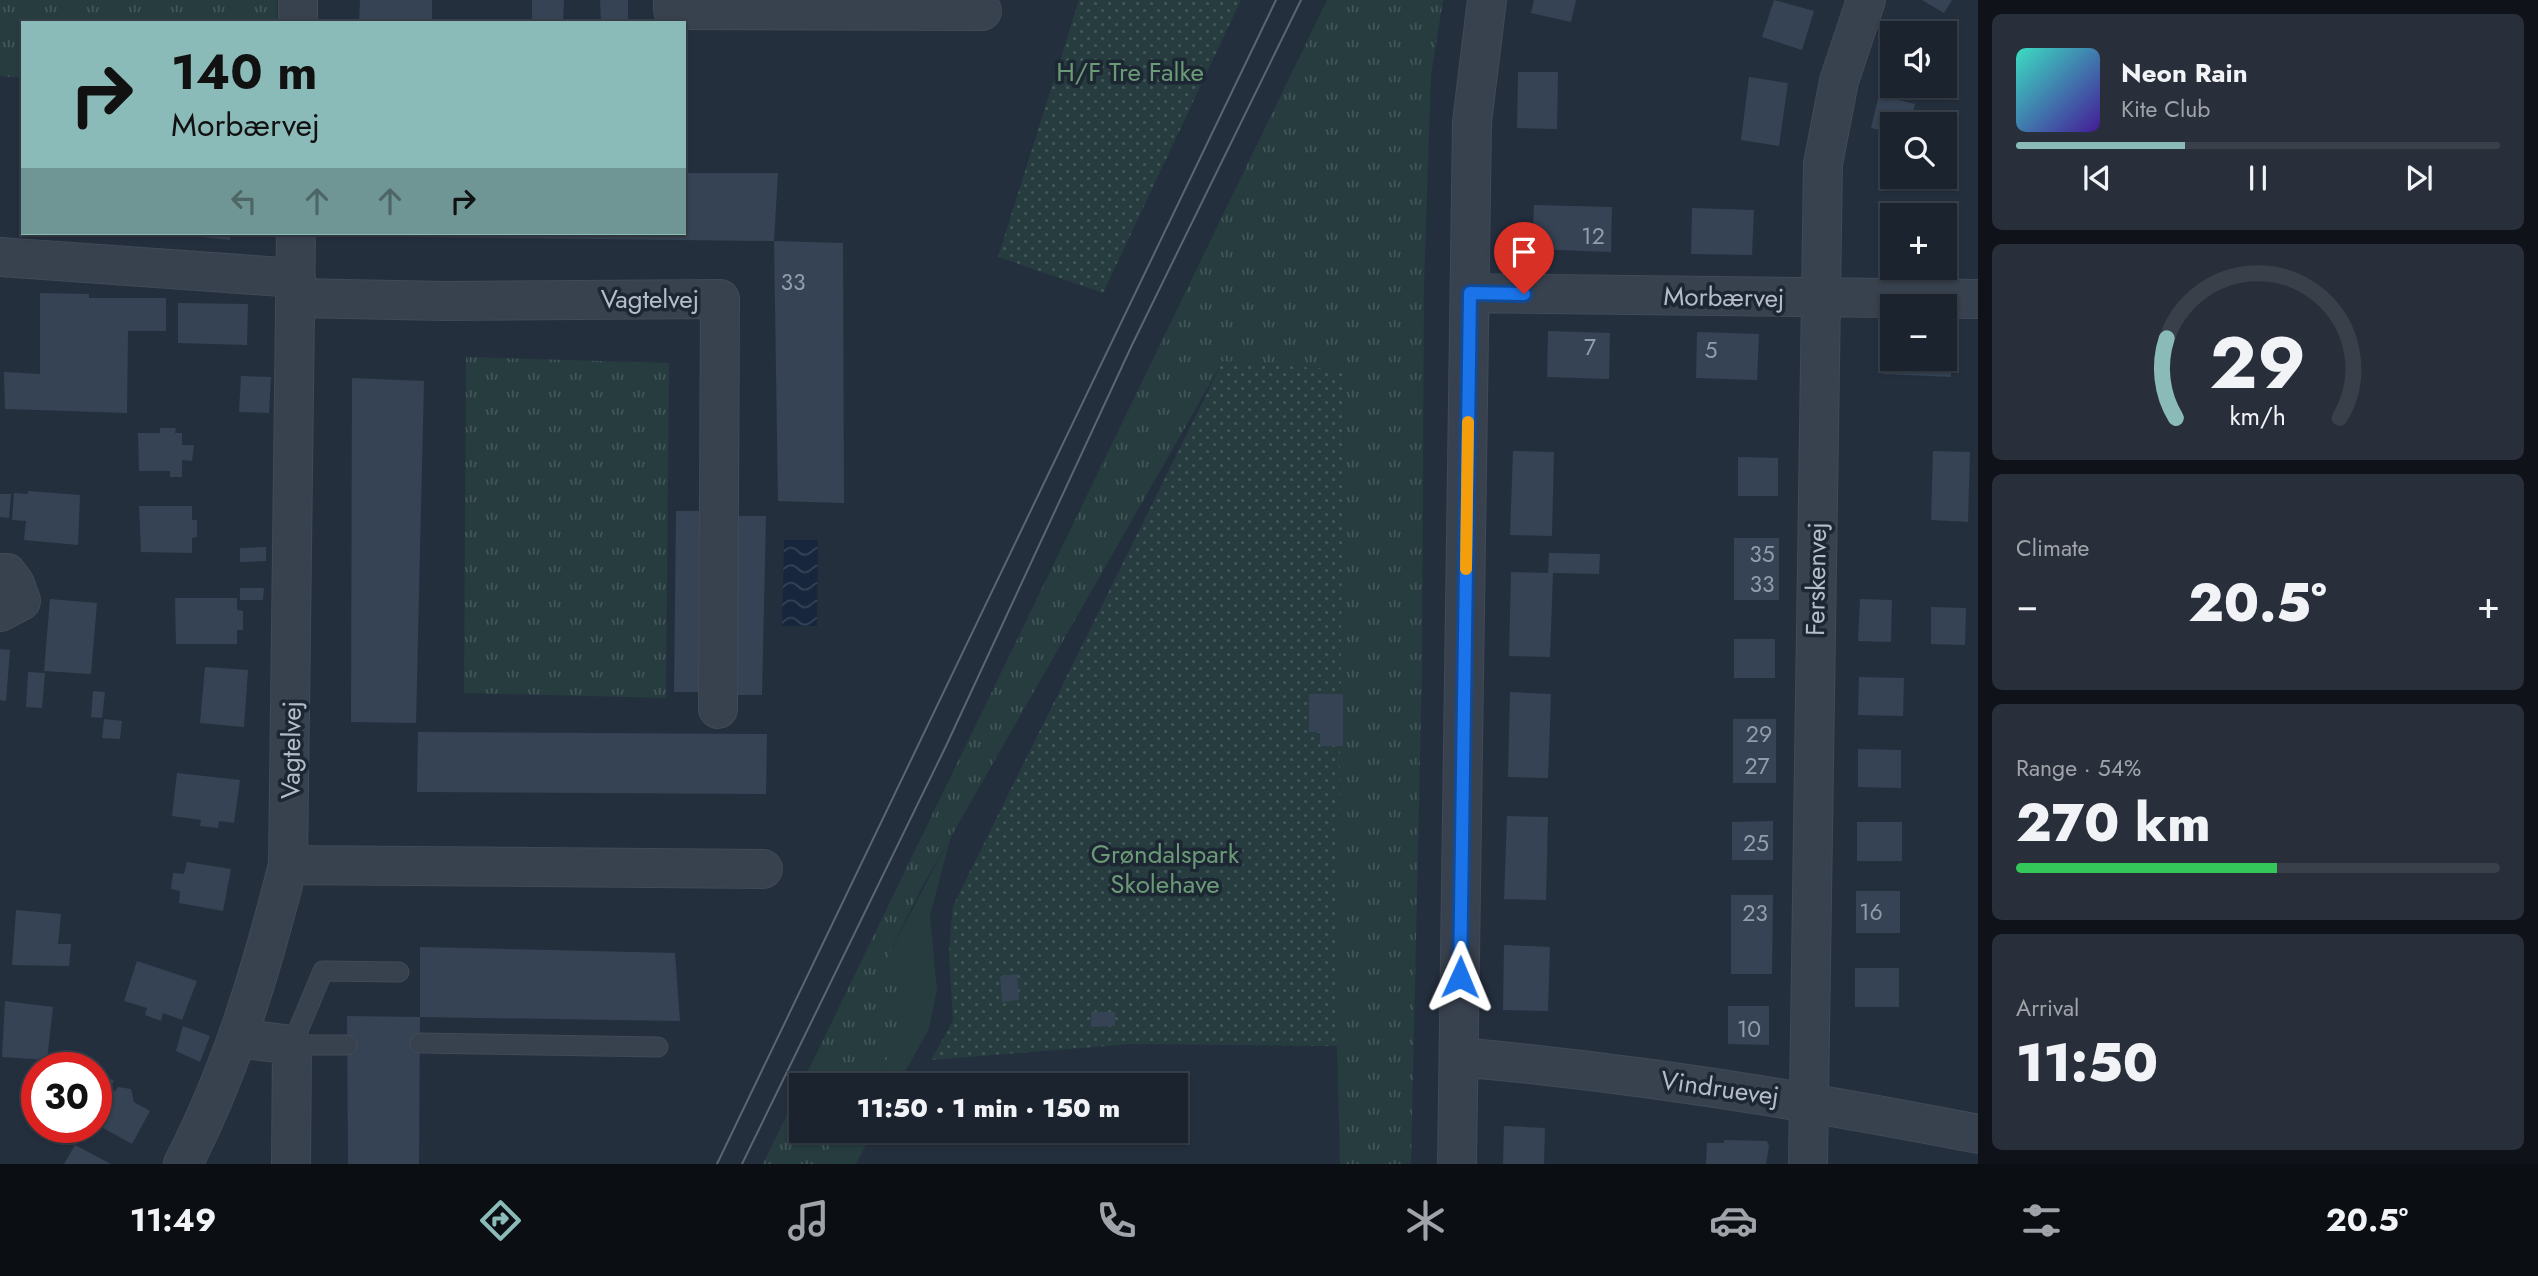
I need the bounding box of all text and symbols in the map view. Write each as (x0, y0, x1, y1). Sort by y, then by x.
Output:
map controls (1880, 21, 1957, 371)
button: sound (1880, 21, 1957, 98)
text: 140 m (171, 37, 317, 107)
icon: right (56, 49, 147, 140)
park label: H/F Tre Falke (1056, 53, 1204, 91)
text: Neon Rain (2121, 54, 2248, 92)
text: Kite Club (2121, 92, 2210, 126)
text: Morbærvej (171, 102, 320, 148)
button: search (1880, 112, 1957, 189)
icon: previous (2078, 159, 2116, 197)
icon: pause (2239, 159, 2277, 197)
icon: next (2400, 159, 2438, 197)
icon: left (225, 182, 263, 220)
icon: ahead (298, 182, 336, 220)
icon: ahead (371, 182, 409, 220)
icon: right (444, 182, 482, 220)
button: + (1880, 203, 1957, 280)
house number: 12 (1581, 219, 1605, 253)
pin (1494, 222, 1554, 294)
icon: arrive (1505, 233, 1543, 271)
house number: 33 (780, 265, 806, 299)
street label: Morbærvej (1663, 277, 1785, 317)
street label: Vagtelvej (601, 280, 699, 318)
button: − (1880, 294, 1957, 371)
text: 29 (2210, 310, 2306, 415)
house number: 7 (1584, 330, 1596, 364)
house number: 5 (1705, 333, 1718, 367)
text: km/h (2230, 398, 2286, 434)
street label: Ferskenvej (1796, 522, 1836, 636)
text: Climate (2016, 531, 2089, 565)
house number: 35 (1749, 537, 1775, 571)
text: 20.5° (2188, 565, 2327, 641)
house number: 33 (1749, 567, 1775, 601)
text: − (2016, 577, 2038, 632)
text: + (2477, 577, 2500, 632)
street label: Vagtelvej (271, 700, 311, 800)
house number: 29 (1746, 717, 1772, 751)
house number: 27 (1744, 749, 1770, 783)
text: Range · 54% (2016, 751, 2141, 785)
text: 270 km (2016, 785, 2210, 861)
house number: 25 (1743, 826, 1769, 860)
park label: Grøndalspark Skolehave (1091, 835, 1240, 903)
house number: 16 (1859, 895, 1883, 929)
house number: 23 (1742, 896, 1768, 930)
position arrow (1423, 940, 1497, 1014)
text: Arrival (2016, 991, 2079, 1025)
house number: 10 (1737, 1012, 1761, 1046)
text: 11:50 (2016, 1025, 2158, 1101)
speed limit sign: 30 (21, 1052, 112, 1143)
street label: Vindruevej (1658, 1061, 1782, 1115)
text: 11:50 · 1 min · 150 m (857, 1089, 1120, 1127)
icon: directions (476, 1196, 525, 1245)
icon: music (784, 1196, 833, 1245)
icon: phone (1092, 1196, 1141, 1245)
icon: climate (1401, 1196, 1450, 1245)
icon: car (1709, 1196, 1758, 1245)
icon: filters (2017, 1196, 2066, 1245)
text: 11:49 (130, 1197, 216, 1243)
text: 20.5° (2326, 1197, 2408, 1243)

